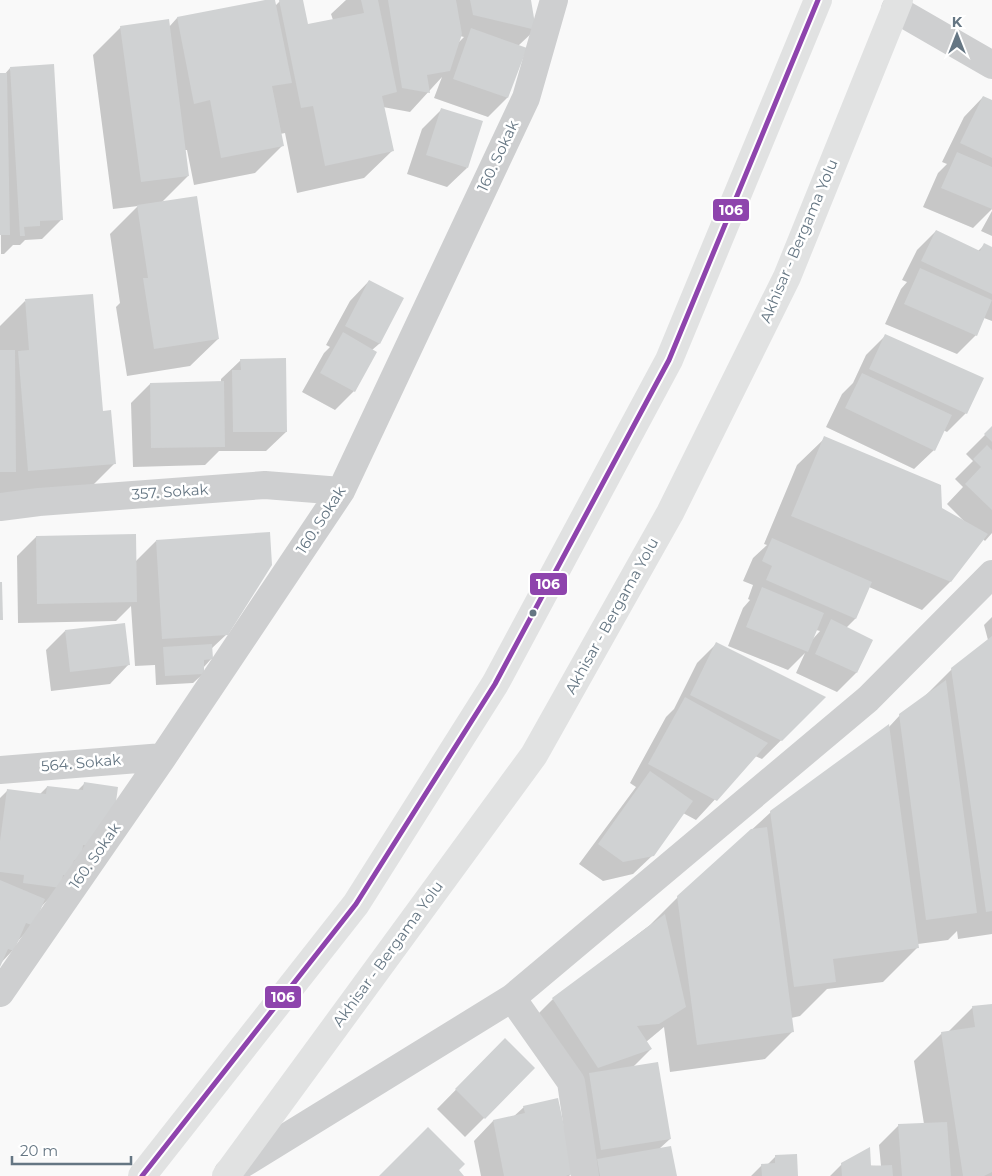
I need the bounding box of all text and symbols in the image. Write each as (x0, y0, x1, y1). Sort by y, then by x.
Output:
north arrow (932, 10, 982, 60)
text: K (952, 13, 963, 31)
street label: 160. Sokak (473, 117, 522, 195)
street label: Akhisar - Bergama Yolu (755, 156, 842, 325)
line badge: 106 (712, 198, 750, 222)
text: 106 (719, 201, 743, 219)
street label: 357. Sokak (131, 479, 209, 504)
street label: 160. Sokak (292, 482, 349, 557)
street label: Akhisar - Bergama Yolu (561, 534, 662, 697)
line badge: 106 (529, 572, 568, 596)
text: 106 (536, 575, 560, 593)
unlabelled marker (528, 608, 538, 618)
street label: 564. Sokak (40, 750, 122, 775)
street label: 160. Sokak (65, 819, 124, 893)
street label: Akhisar - Bergama Yolu (328, 877, 447, 1030)
line badge: 106 (264, 985, 302, 1009)
text: 106 (271, 988, 295, 1006)
scale bar (12, 1134, 131, 1166)
text: 20 m (20, 1141, 58, 1160)

